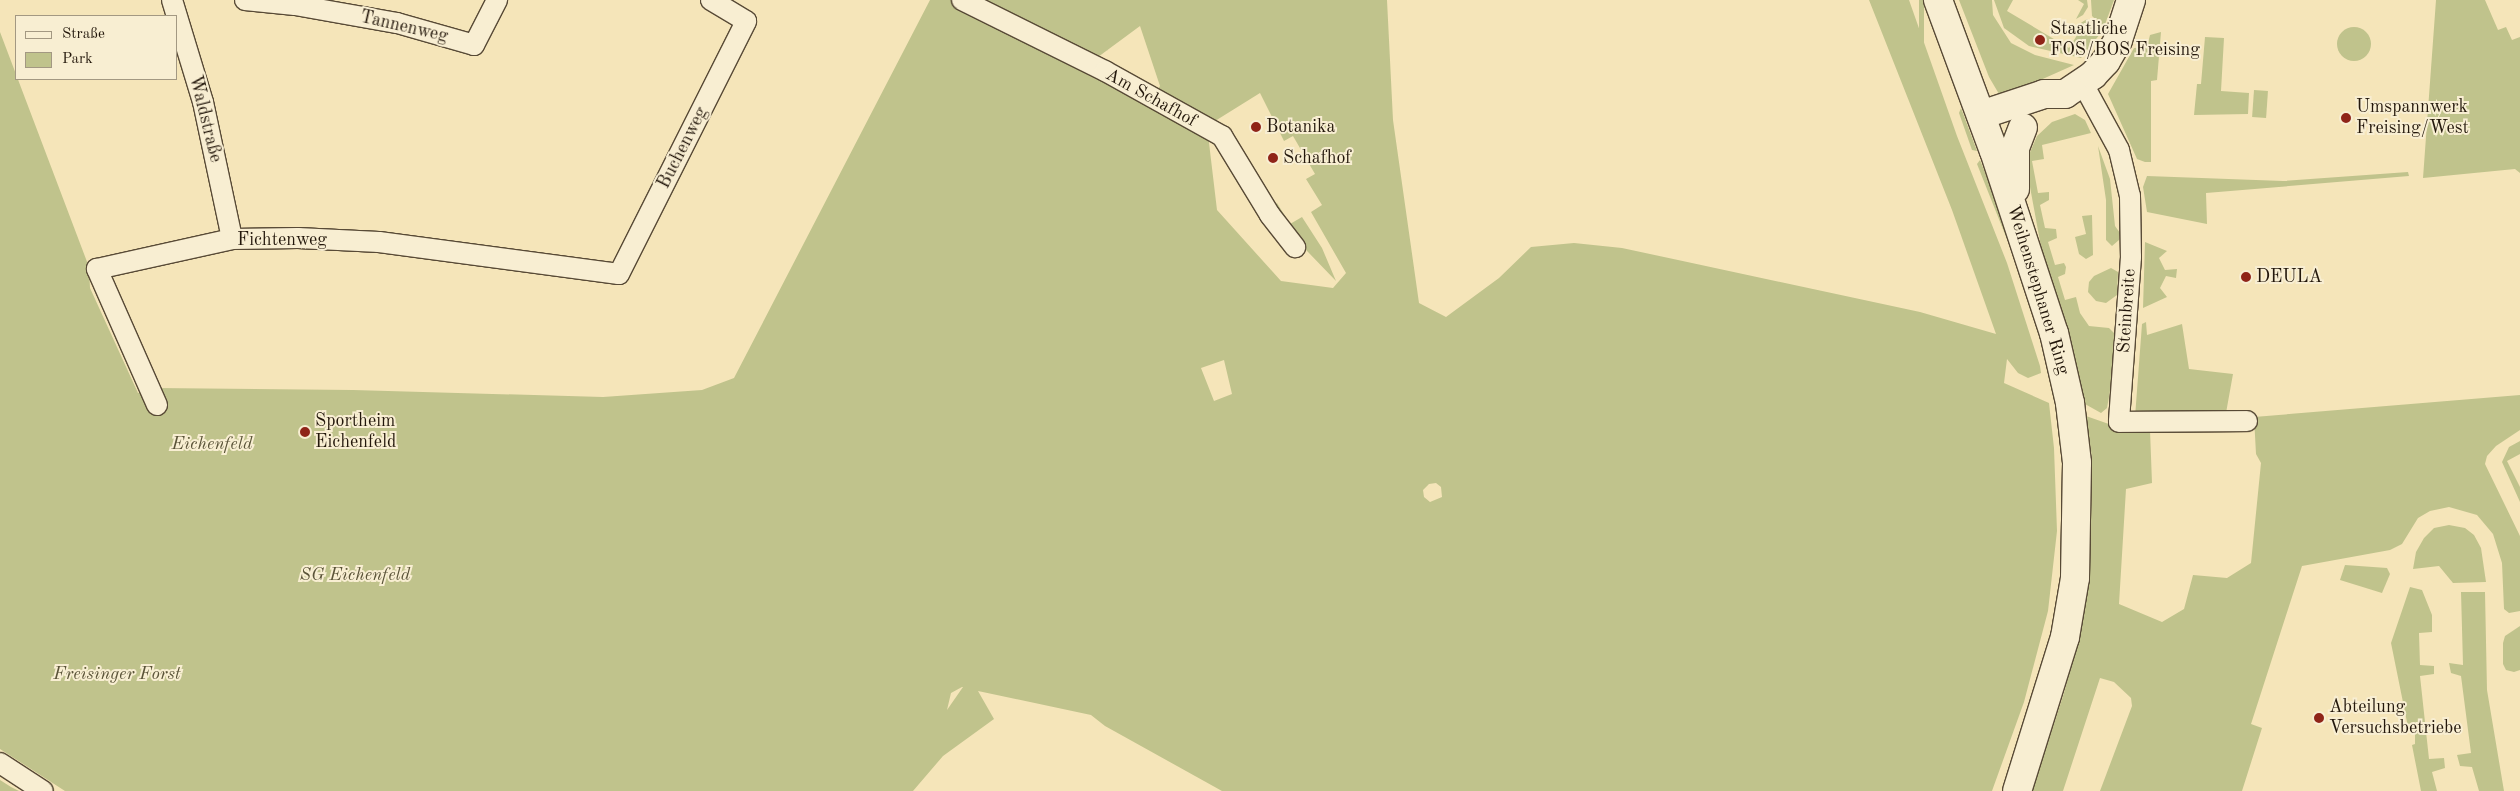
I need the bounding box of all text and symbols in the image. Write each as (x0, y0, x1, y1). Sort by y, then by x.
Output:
street label: Tannenweg (358, 6, 450, 48)
legend (15, 15, 178, 80)
place label: Staatliche FOS/BOS Freising (2050, 19, 2200, 62)
text: Straße (62, 27, 105, 42)
marker: Staatliche FOS/BOS Freising (2034, 34, 2046, 46)
text: Park (62, 52, 93, 67)
street label: Am Schafhof (1101, 64, 1201, 132)
street label: Waldstraße (184, 73, 226, 165)
place label: Umspannwerk Freising/West (2356, 97, 2469, 140)
street label: Buchenweg (653, 104, 713, 192)
marker: Umspannwerk Freising/West (2340, 112, 2352, 124)
place label: Botanika (1266, 116, 1335, 138)
marker: Botanika (1250, 121, 1262, 133)
place label: Schafhof (1283, 147, 1351, 169)
marker: Schafhof (1267, 152, 1279, 164)
street label: Weihenstephaner Ring (2002, 202, 2074, 378)
street label: Fichtenweg (237, 229, 327, 251)
place label: DEULA (2256, 266, 2322, 288)
street label: Steinbreite (2113, 268, 2141, 354)
marker: DEULA (2240, 271, 2252, 283)
place label: Sportheim Eichenfeld (315, 411, 396, 454)
marker: Sportheim Eichenfeld (299, 426, 311, 438)
park label: Eichenfeld (171, 433, 253, 455)
park label: SG Eichenfeld (300, 564, 410, 586)
park label: Freisinger Forst (53, 663, 181, 685)
place label: Abteilung Versuchsbetriebe (2329, 697, 2462, 740)
marker: Abteilung Versuchsbetriebe (2313, 712, 2325, 724)

